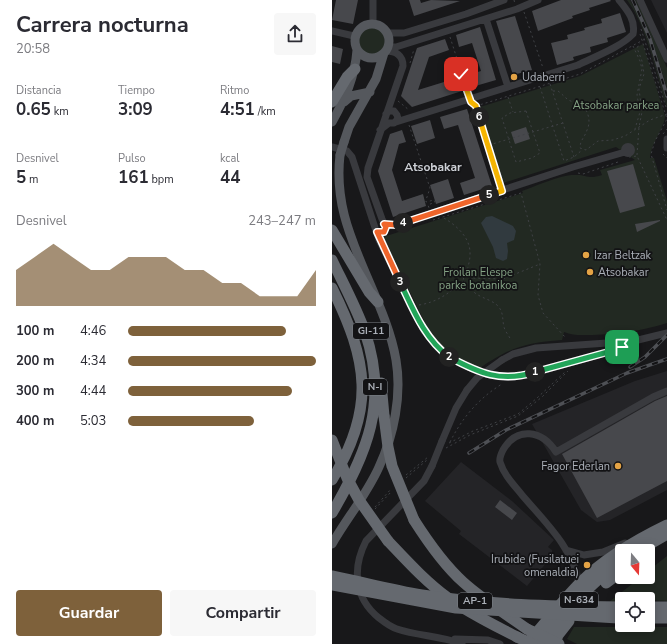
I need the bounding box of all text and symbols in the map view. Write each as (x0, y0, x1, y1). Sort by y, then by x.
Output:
text: Carrera nocturna (16, 10, 189, 40)
button: share (274, 13, 316, 55)
text: 20:58 (16, 40, 50, 58)
pin (444, 57, 478, 91)
icon: check (450, 63, 472, 85)
place label: Udaberri (522, 70, 565, 85)
marker: Udaberri (509, 72, 519, 82)
text: Distancia (16, 83, 61, 98)
text: Tiempo (118, 83, 155, 98)
text: Ritmo (220, 83, 249, 98)
text: 0.65 (16, 98, 51, 121)
text: 3:09 (118, 98, 153, 121)
text: 4:51 (220, 98, 255, 121)
park label: Atsobakar parkea (573, 98, 659, 113)
text: km (51, 104, 69, 119)
text: /km (255, 104, 276, 119)
pin: 6 (469, 107, 489, 127)
text: 6 (476, 109, 482, 124)
text: Desnivel (16, 151, 59, 166)
text: Pulso (118, 151, 146, 166)
text: kcal (220, 151, 240, 166)
district label: Atsobakar (404, 159, 462, 175)
text: 5 (16, 166, 26, 189)
text: 161 (118, 166, 149, 189)
text: 44 (220, 166, 240, 189)
text: m (26, 172, 38, 187)
text: bpm (149, 172, 174, 187)
pin: 5 (479, 185, 499, 205)
text: 5 (486, 187, 492, 202)
text: Desnivel (16, 212, 67, 230)
text: 243–247 m (248, 212, 316, 230)
pin: 4 (393, 213, 413, 233)
text: 4 (400, 215, 406, 230)
place label: Izar Beltzak (594, 248, 652, 263)
marker: Izar Beltzak (581, 250, 591, 260)
park label: Froilan Elespe parke botanikoa (439, 265, 517, 293)
place label: Atsobakar (598, 265, 649, 280)
marker: Atsobakar (585, 267, 595, 277)
pin: 3 (390, 272, 410, 292)
text: 3 (397, 274, 403, 289)
text: 100 m (16, 322, 54, 340)
text: 4:46 (80, 322, 106, 340)
road number: GI-11 (353, 323, 389, 339)
pin (605, 330, 639, 364)
icon: arrive (611, 336, 633, 358)
pin: 2 (439, 347, 459, 367)
text: 2 (446, 349, 452, 364)
text: 200 m (16, 352, 54, 370)
text: 4:34 (80, 352, 106, 370)
pin: 1 (525, 362, 545, 382)
text: 1 (532, 364, 538, 379)
road number: N-I (363, 379, 387, 395)
text: 300 m (16, 382, 54, 400)
text: 4:44 (80, 382, 106, 400)
text: 400 m (16, 412, 54, 430)
text: 5:03 (80, 412, 106, 430)
place label: Fagor Ederlan (541, 459, 610, 474)
marker: Fagor Ederlan (613, 461, 623, 471)
north arrow (615, 544, 655, 584)
map controls (615, 544, 655, 632)
place label: Irubide (Fusilatuei omenaldia) (491, 552, 579, 580)
marker: Irubide (Fusilatuei omenaldia) (582, 560, 592, 570)
button: Guardar (16, 590, 162, 636)
button: Compartir (170, 590, 316, 636)
road number: N-634 (560, 592, 598, 608)
button: locate (615, 592, 655, 632)
road number: AP-1 (458, 593, 492, 609)

